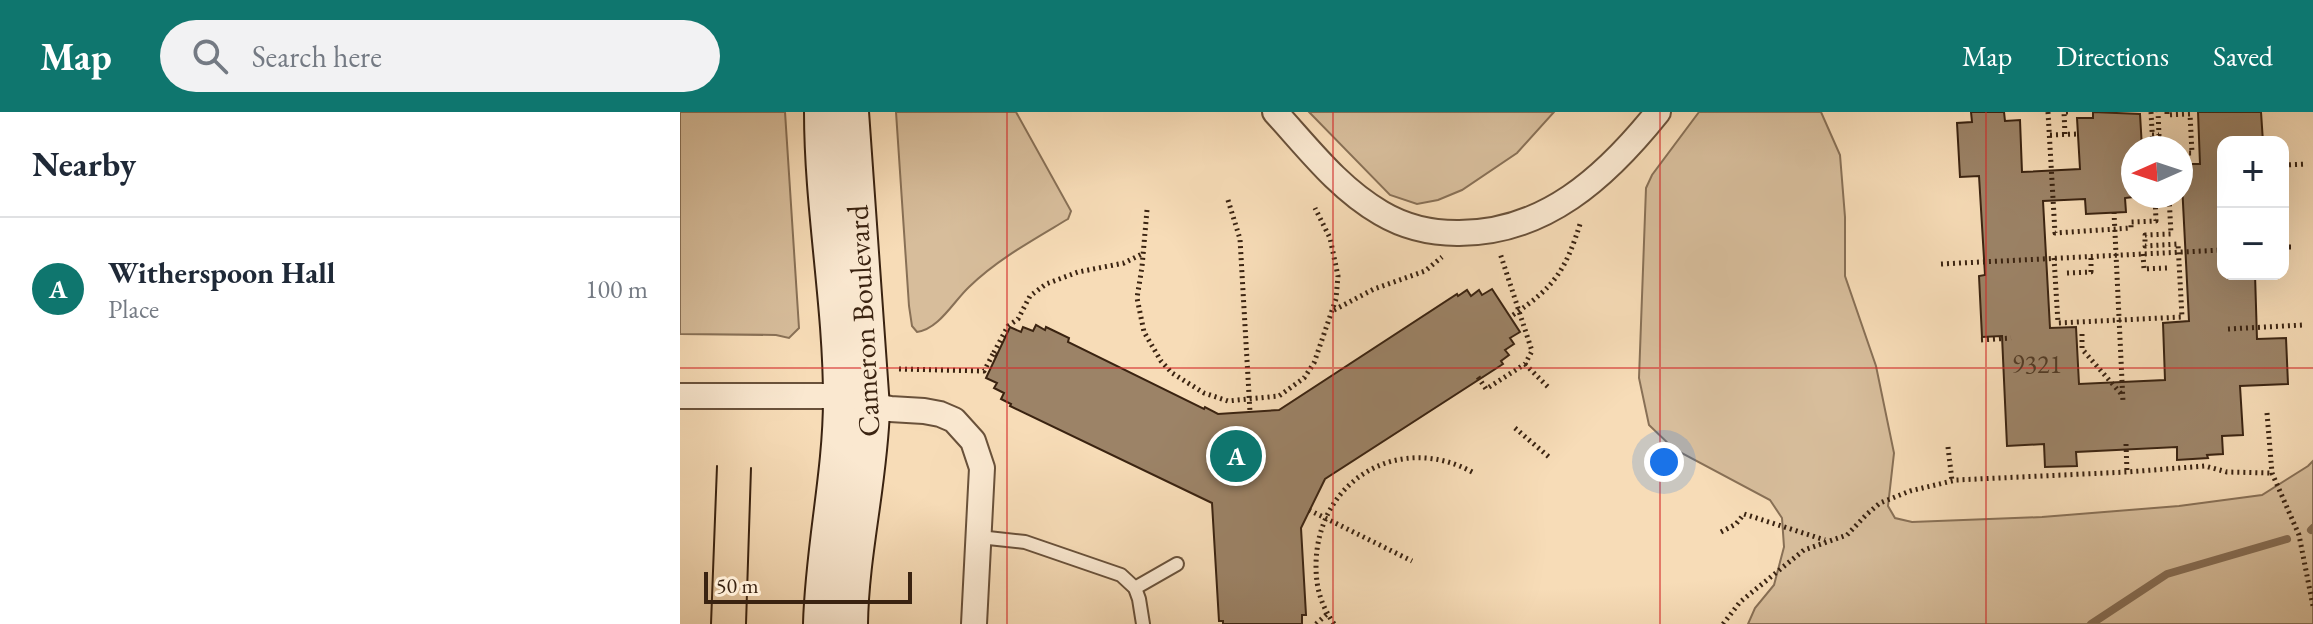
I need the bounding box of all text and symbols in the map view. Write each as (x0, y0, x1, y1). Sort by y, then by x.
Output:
search box (160, 20, 720, 92)
text: Map (40, 32, 112, 81)
icon: search (188, 34, 232, 78)
text: Search here (252, 37, 382, 76)
text: Map (1962, 38, 2012, 74)
text: Directions (2056, 38, 2169, 74)
text: Saved (2213, 38, 2273, 74)
north arrow (2121, 136, 2193, 208)
map controls (2217, 136, 2289, 280)
button: + (2217, 136, 2289, 208)
text: Nearby (32, 142, 136, 186)
street label: Cameron Boulevard (837, 203, 889, 438)
button: − (2217, 208, 2289, 280)
text: Witherspoon Hall (108, 253, 335, 292)
text: A (49, 272, 67, 306)
text: 100 m (585, 272, 648, 306)
text: Place (108, 292, 159, 326)
house number: 9321 (2012, 347, 2062, 381)
pin: A (1210, 426, 1262, 486)
your location (1644, 442, 1684, 482)
scale bar (704, 568, 912, 604)
text: 50 m (716, 571, 759, 600)

